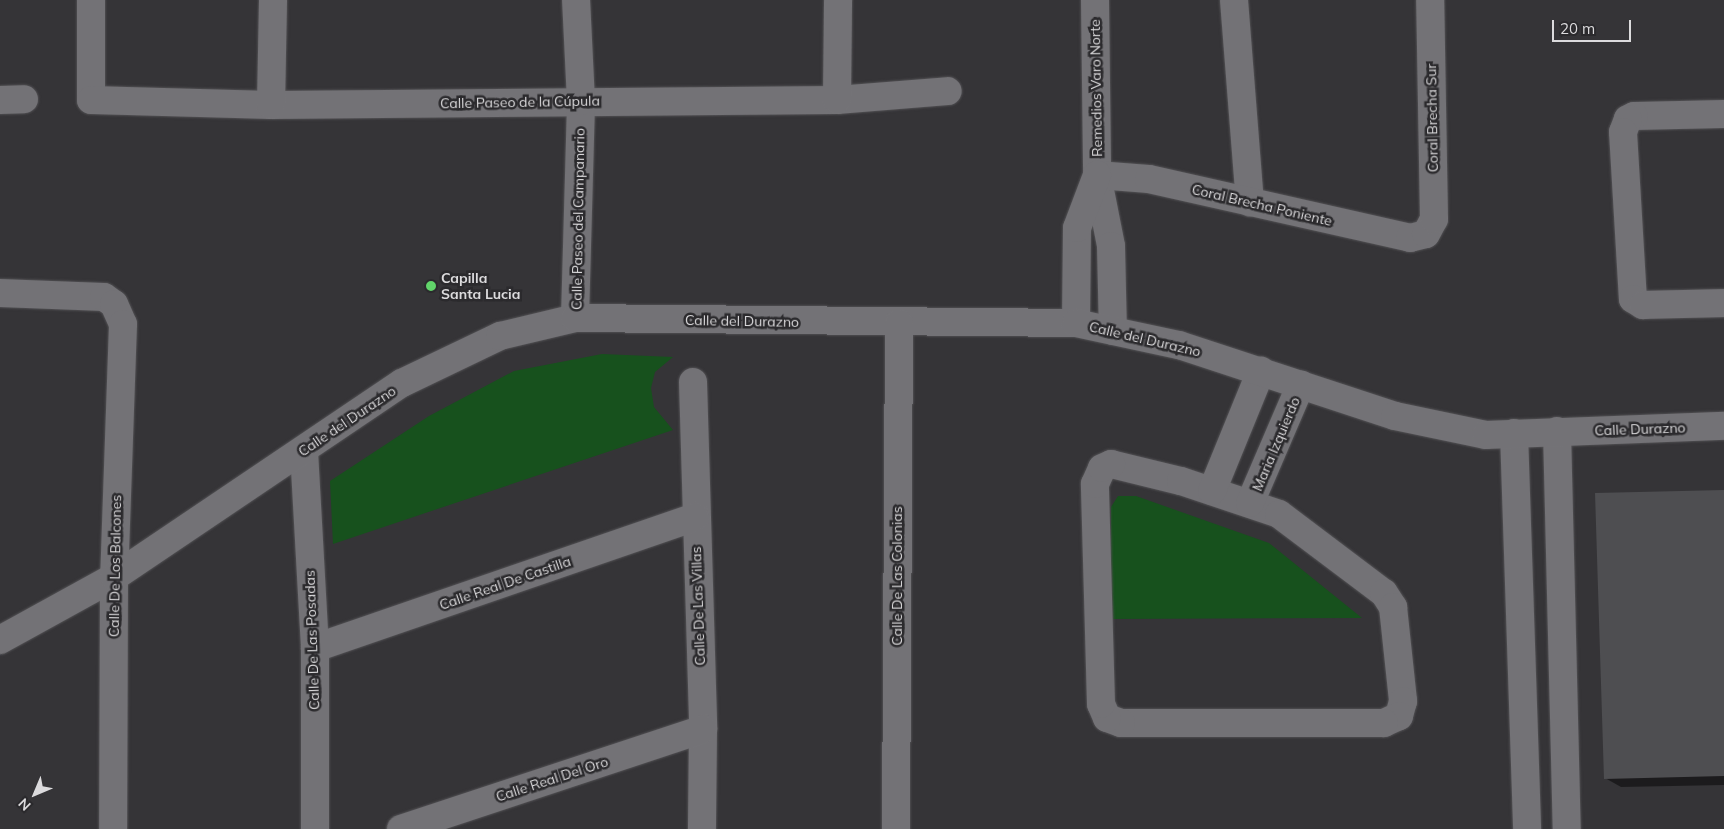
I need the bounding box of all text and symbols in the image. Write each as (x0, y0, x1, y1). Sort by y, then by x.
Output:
scale bar (1554, 10, 1633, 42)
street label: Remedios Varo Norte (1086, 19, 1106, 157)
text: 20 m (1560, 19, 1595, 38)
street label: Coral Brecha Sur (1423, 64, 1441, 172)
street label: Calle Paseo de la Cúpula (440, 92, 600, 112)
street label: Calle Paseo del Campanario (568, 128, 588, 310)
street label: Coral Brecha Poniente (1190, 181, 1334, 229)
place label: Capilla Santa Lucia (441, 270, 520, 302)
marker: Capilla Santa Lucia (425, 280, 437, 292)
street label: Calle del Durazno (685, 312, 799, 330)
street label: Calle del Durazno (1088, 318, 1202, 360)
street label: Calle del Durazno (295, 382, 399, 460)
street label: Maria Izquierdo (1249, 394, 1303, 494)
street label: Calle Durazno (1594, 419, 1686, 439)
street label: Calle De Los Balcones (105, 495, 125, 637)
street label: Calle De Las Colonias (889, 506, 905, 646)
street label: Calle De Las Villas (688, 546, 708, 666)
street label: Calle Real De Castilla (437, 553, 573, 613)
street label: Calle De Las Posadas (301, 570, 323, 710)
street label: Calle Real Del Oro (494, 753, 610, 805)
north arrow (10, 769, 60, 819)
text: N (14, 795, 35, 815)

